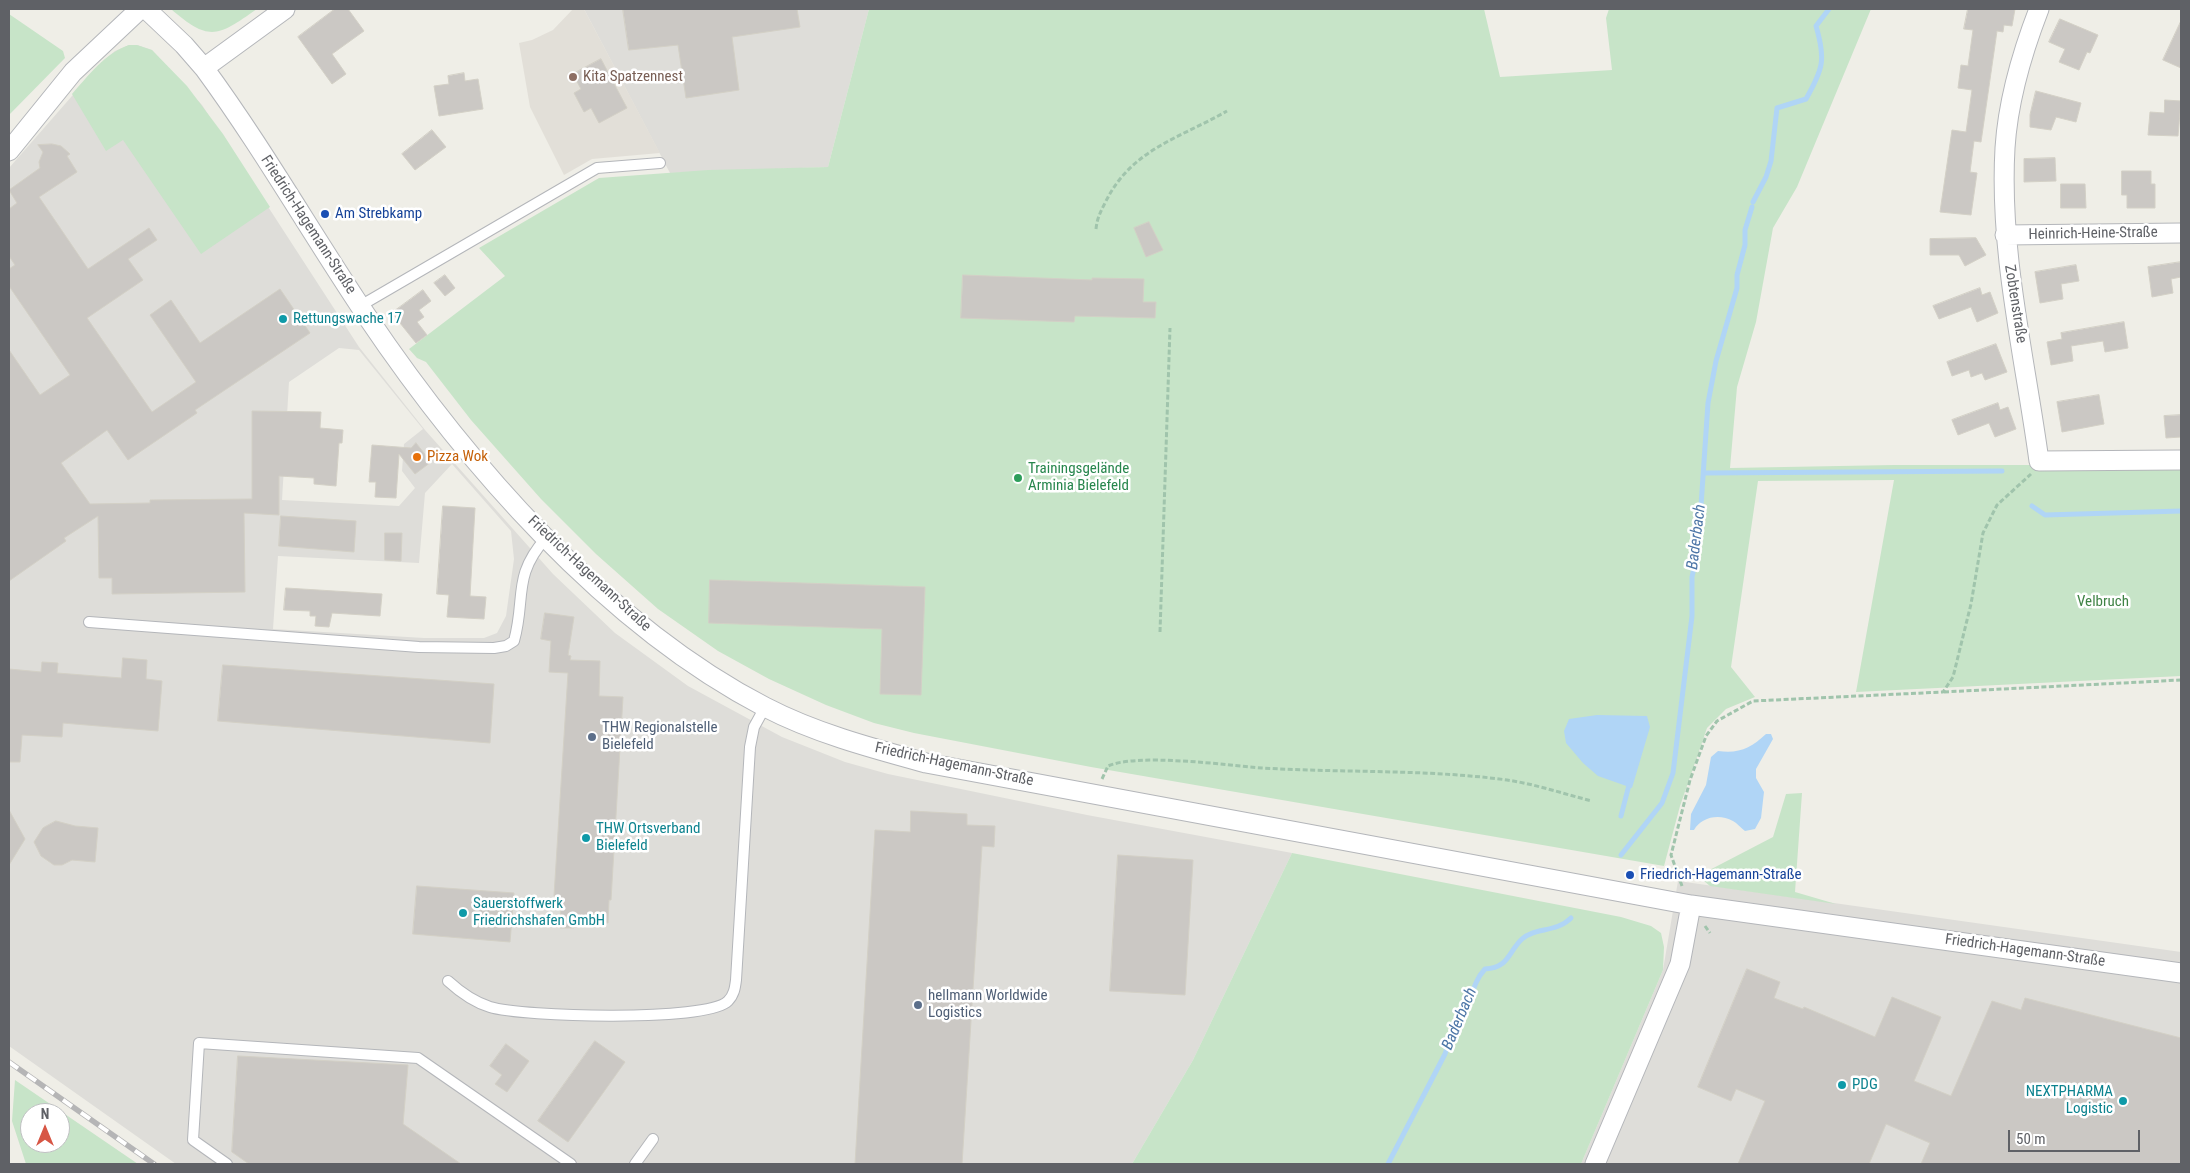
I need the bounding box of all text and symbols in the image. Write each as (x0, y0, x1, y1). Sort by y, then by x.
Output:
place label: Kita Spatzennest (583, 68, 683, 86)
marker: Kita Spatzennest (567, 71, 579, 83)
street label: Friedrich-Hagemann-Straße (256, 152, 360, 298)
place label: Am Strebkamp (335, 205, 422, 223)
marker: Am Strebkamp (319, 208, 331, 220)
street label: Heinrich-Heine-Straße (2028, 224, 2158, 244)
street label: Zobtenstraße (2000, 264, 2030, 344)
place label: Rettungswache 17 (293, 310, 402, 328)
marker: Rettungswache 17 (277, 313, 289, 325)
place label: Pizza Wok (427, 448, 488, 466)
marker: Pizza Wok (411, 451, 423, 463)
place label: Trainingsgelände Arminia Bielefeld (1028, 460, 1129, 495)
marker: Trainingsgelände Arminia Bielefeld (1012, 472, 1024, 484)
water label: Baderbach (1683, 503, 1711, 571)
street label: Friedrich-Hagemann-Straße (524, 512, 654, 636)
park label: Velbruch (2077, 593, 2129, 611)
place label: THW Regionalstelle Bielefeld (602, 719, 717, 754)
marker: THW Regionalstelle Bielefeld (586, 731, 598, 743)
street label: Friedrich-Hagemann-Straße (873, 739, 1035, 791)
place label: THW Ortsverband Bielefeld (596, 820, 700, 855)
marker: THW Ortsverband Bielefeld (580, 832, 592, 844)
place label: Friedrich-Hagemann-Straße (1640, 866, 1802, 884)
marker: Friedrich-Hagemann-Straße (1624, 869, 1636, 881)
place label: Sauerstoffwerk Friedrichshafen GmbH (473, 895, 605, 930)
marker: Sauerstoffwerk Friedrichshafen GmbH (457, 907, 469, 919)
street label: Friedrich-Hagemann-Straße (1944, 931, 2106, 971)
water label: Baderbach (1438, 985, 1482, 1053)
place label: hellmann Worldwide Logistics (928, 987, 1047, 1022)
marker: hellmann Worldwide Logistics (912, 999, 924, 1011)
place label: PDG (1852, 1076, 1878, 1094)
marker: PDG (1836, 1079, 1848, 1091)
place label: NEXTPHARMA Logistic (2026, 1083, 2113, 1118)
marker: NEXTPHARMA Logistic (2117, 1095, 2129, 1107)
north arrow (20, 1103, 70, 1153)
text: N (41, 1106, 49, 1122)
scale bar (2010, 1120, 2142, 1152)
text: 50 m (2016, 1130, 2046, 1148)

